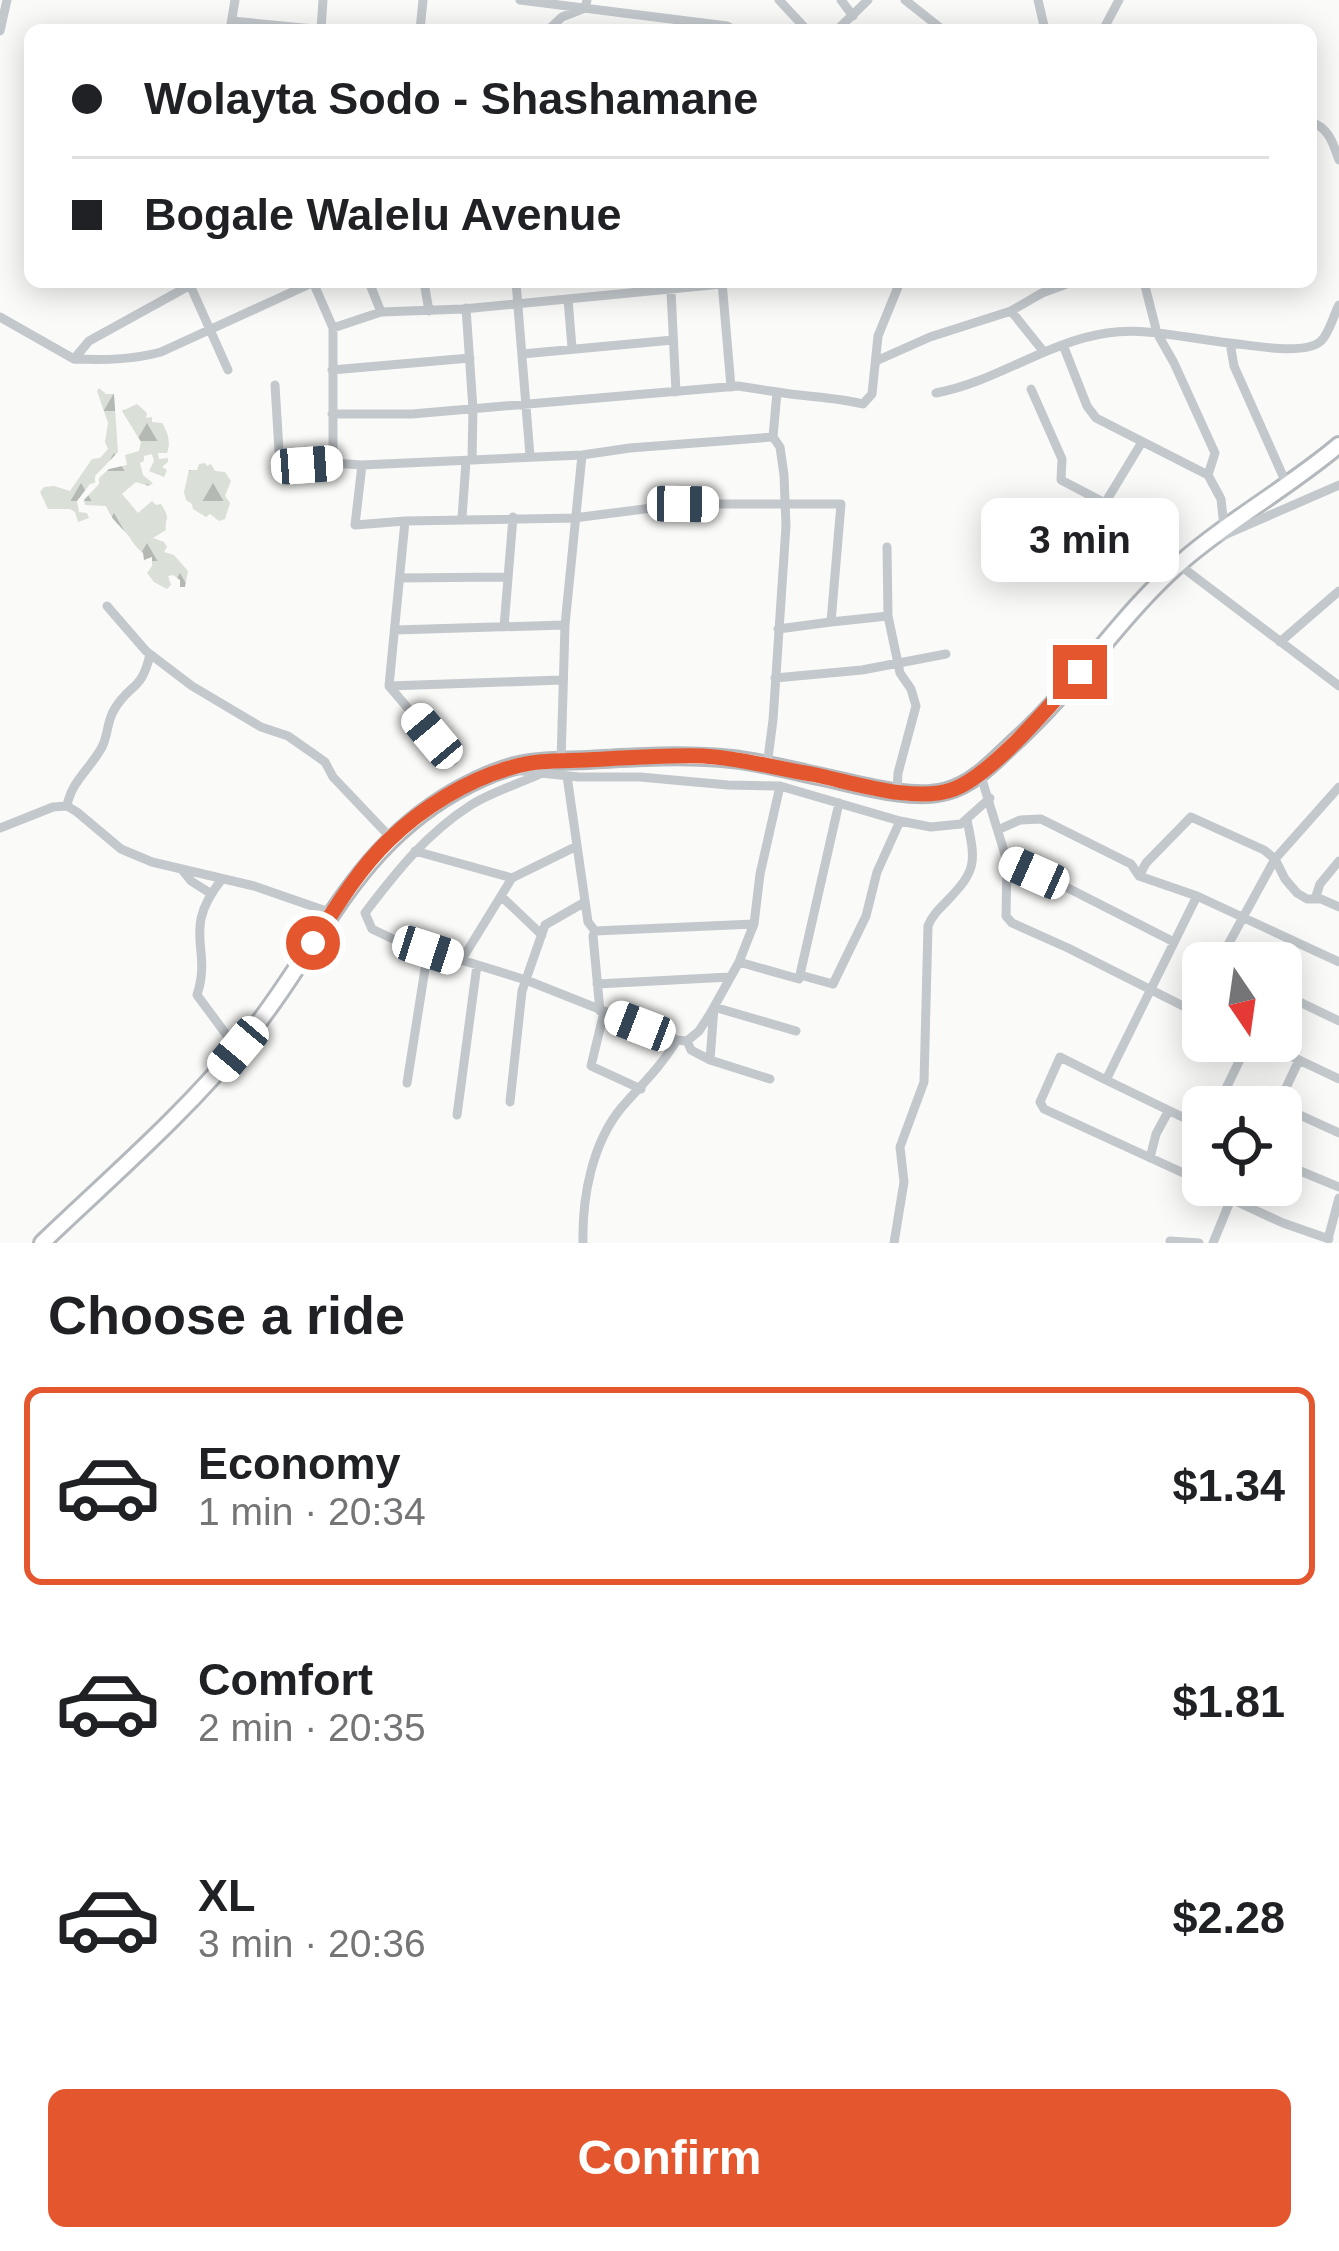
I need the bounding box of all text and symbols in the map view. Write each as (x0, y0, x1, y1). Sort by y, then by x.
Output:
text: Wolayta Sodo - Shashamane (144, 73, 758, 124)
text: Bogale Walelu Avenue (144, 189, 622, 240)
car (270, 445, 344, 485)
car (647, 485, 719, 523)
callout: 3 min (981, 498, 1179, 582)
text: 3 min (1029, 518, 1131, 561)
route end (1053, 645, 1107, 699)
car (395, 697, 469, 775)
car (994, 842, 1074, 904)
route start (286, 916, 340, 970)
car (388, 922, 468, 978)
north arrow (1182, 942, 1302, 1062)
map controls (1182, 942, 1302, 1206)
car (600, 996, 680, 1056)
car (201, 1010, 275, 1088)
button: locate (1182, 1086, 1302, 1206)
text: Choose a ride (48, 1285, 405, 1345)
icon: car (54, 1432, 162, 1540)
text: Economy (198, 1438, 401, 1489)
text: $1.34 (1172, 1460, 1285, 1511)
text: 1 min · 20:34 (198, 1490, 426, 1533)
icon: car (54, 1648, 162, 1756)
text: Comfort (198, 1654, 373, 1705)
text: $1.81 (1172, 1676, 1285, 1727)
text: 2 min · 20:35 (198, 1706, 426, 1749)
icon: car (54, 1864, 162, 1972)
text: XL (198, 1870, 256, 1921)
text: $2.28 (1172, 1892, 1285, 1943)
text: 3 min · 20:36 (198, 1922, 426, 1965)
button: Confirm (48, 2089, 1291, 2227)

